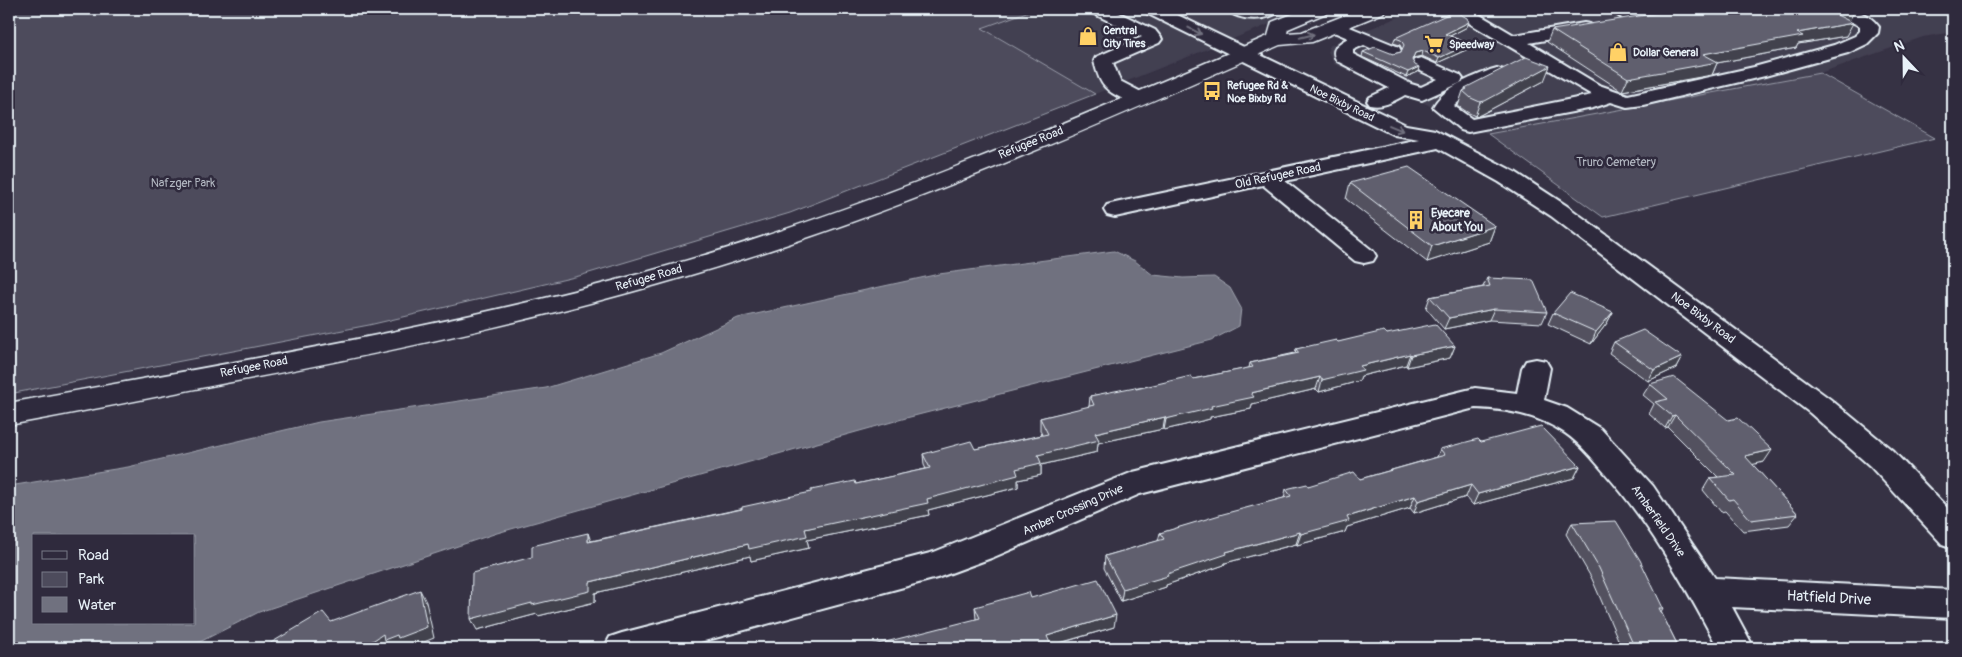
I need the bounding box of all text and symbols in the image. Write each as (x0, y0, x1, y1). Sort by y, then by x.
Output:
place label: Central City Tires (1103, 24, 1145, 50)
shop icon: Central City Tires (1077, 25, 1099, 47)
one-way arrow (1187, 27, 1202, 36)
one-way arrow (1298, 31, 1314, 40)
north arrow (1880, 32, 1930, 82)
supermarket icon: Speedway (1423, 33, 1445, 55)
text: N (1892, 37, 1907, 56)
place label: Speedway (1449, 38, 1494, 51)
shop icon: Dollar General (1607, 41, 1629, 63)
place label: Dollar General (1633, 46, 1699, 59)
place label: Refugee Rd & Noe Bixby Rd (1227, 79, 1288, 105)
bus stop icon: Refugee Rd & Noe Bixby Rd (1201, 80, 1223, 102)
street label: Noe Bixby Road (1308, 82, 1376, 124)
street label: Refugee Road (996, 123, 1066, 163)
one-way arrow (1388, 124, 1403, 133)
park label: Truro Cemetery (1576, 155, 1656, 170)
street label: Old Refugee Road (1234, 160, 1323, 192)
park label: Nafzger Park (151, 176, 215, 191)
place label: Eyecare About You (1431, 206, 1483, 235)
building icon: Eyecare About You (1405, 209, 1427, 231)
street label: Refugee Road (614, 261, 684, 295)
street label: Noe Bixby Road (1668, 289, 1738, 347)
street label: Refugee Road (219, 353, 289, 381)
street label: Amber Crossing Drive (1020, 481, 1126, 539)
street label: Amberfield Drive (1628, 482, 1688, 560)
legend (32, 534, 195, 624)
text: Road (78, 546, 109, 565)
text: Park (78, 570, 105, 589)
street label: Hatfield Drive (1786, 586, 1872, 610)
text: Water (78, 596, 117, 615)

